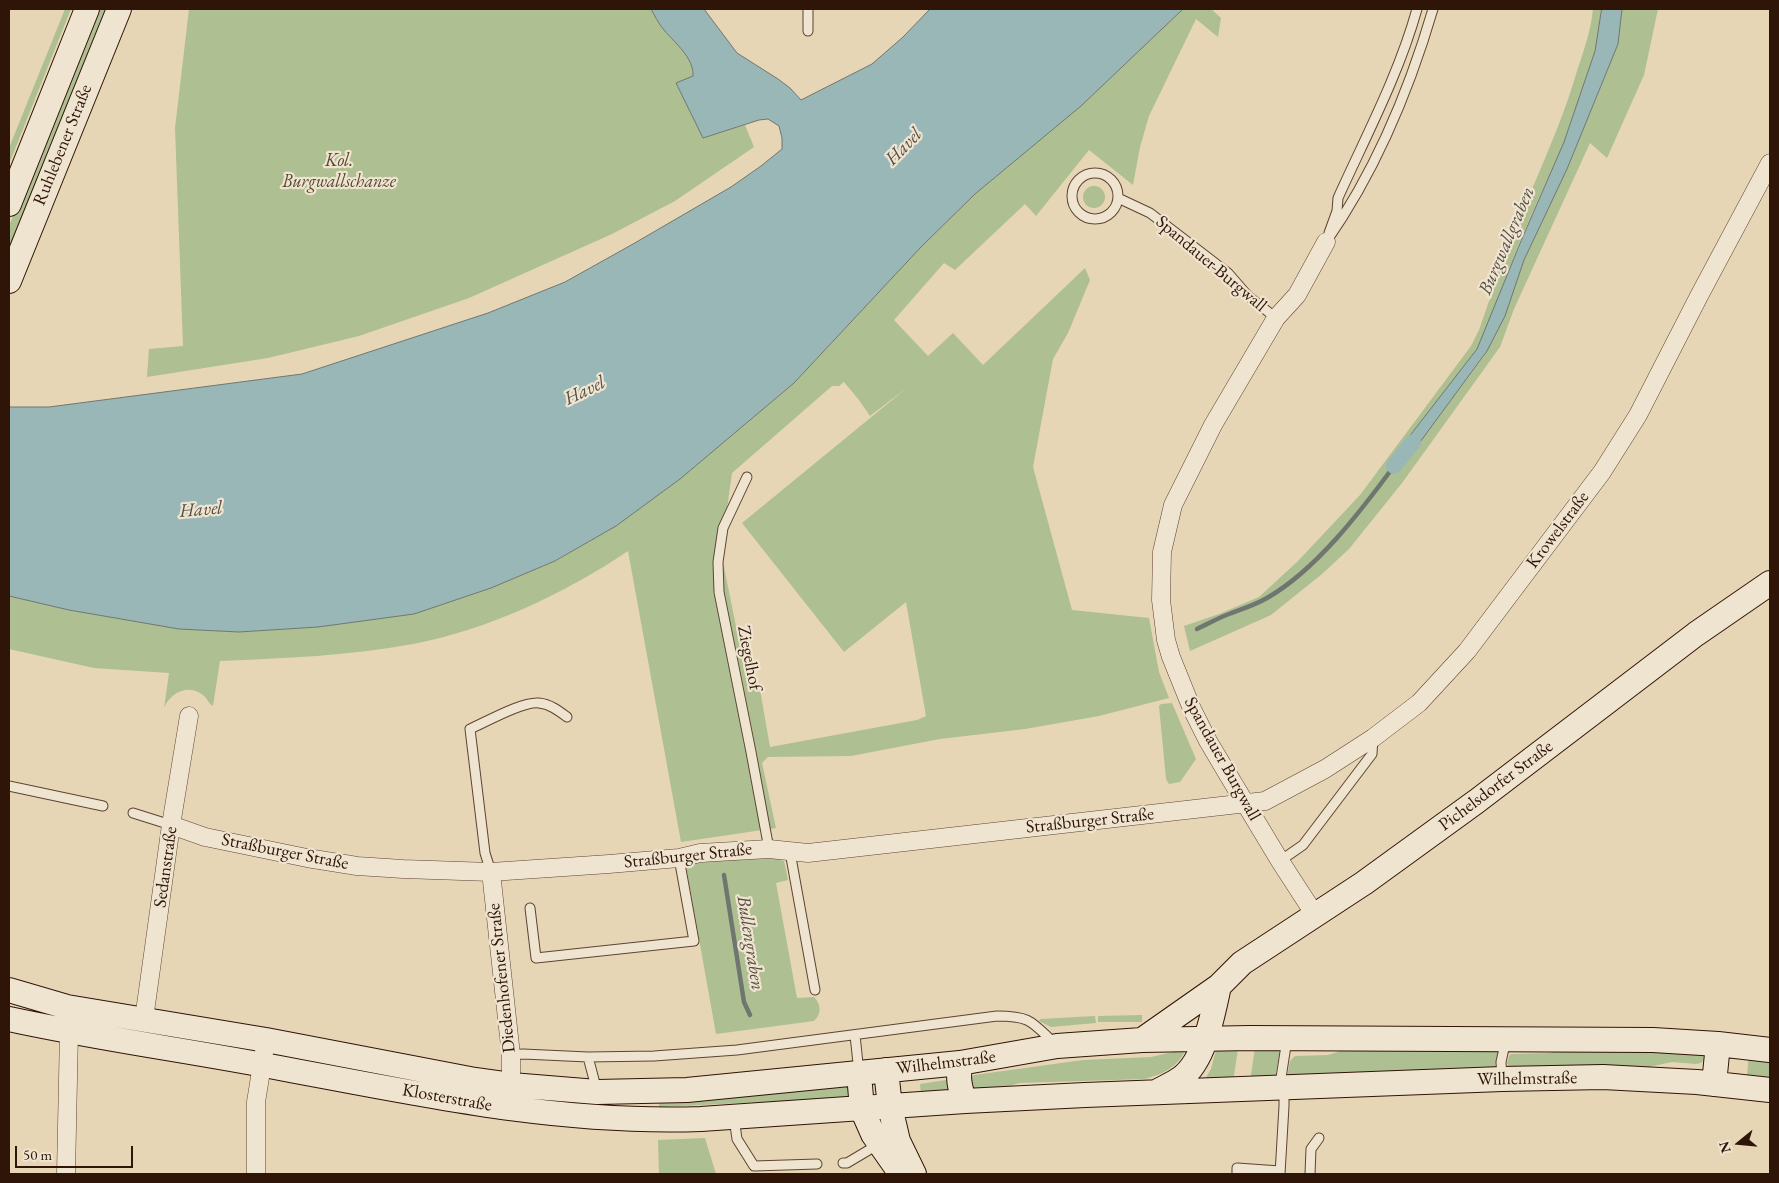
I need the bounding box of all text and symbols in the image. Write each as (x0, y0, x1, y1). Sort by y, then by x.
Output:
street label: Ruhlebener Straße (29, 81, 97, 209)
water label: Havel (881, 124, 927, 170)
park label: Kol. Burgwallschanze (282, 150, 396, 192)
water label: Burgwallgraben (1474, 184, 1540, 298)
street label: Spandauer Burgwall (1151, 211, 1271, 317)
water label: Havel (561, 371, 609, 411)
street label: Krowelstraße (1522, 487, 1594, 573)
water label: Havel (179, 497, 223, 523)
street label: Ziegelhof (732, 624, 766, 692)
street label: Spandauer Burgwall (1179, 693, 1265, 825)
street label: Pichelsdorfer Straße (1435, 736, 1557, 836)
street label: Straßburger Straße (1025, 804, 1155, 838)
street label: Sedanstraße (150, 825, 182, 909)
street label: Straßburger Straße (220, 829, 350, 875)
street label: Straßburger Straße (623, 839, 753, 873)
water label: Bullengraben (731, 894, 769, 992)
street label: Diedenhofener Straße (483, 902, 521, 1054)
street label: Wilhelmstraße (895, 1046, 997, 1080)
street label: Wilhelmstraße (1477, 1067, 1577, 1091)
street label: Klosterstraße (400, 1079, 494, 1117)
north arrow (1714, 1118, 1764, 1168)
scale bar (18, 1136, 135, 1168)
text: N (1714, 1139, 1735, 1155)
text: 50 m (23, 1145, 52, 1164)

